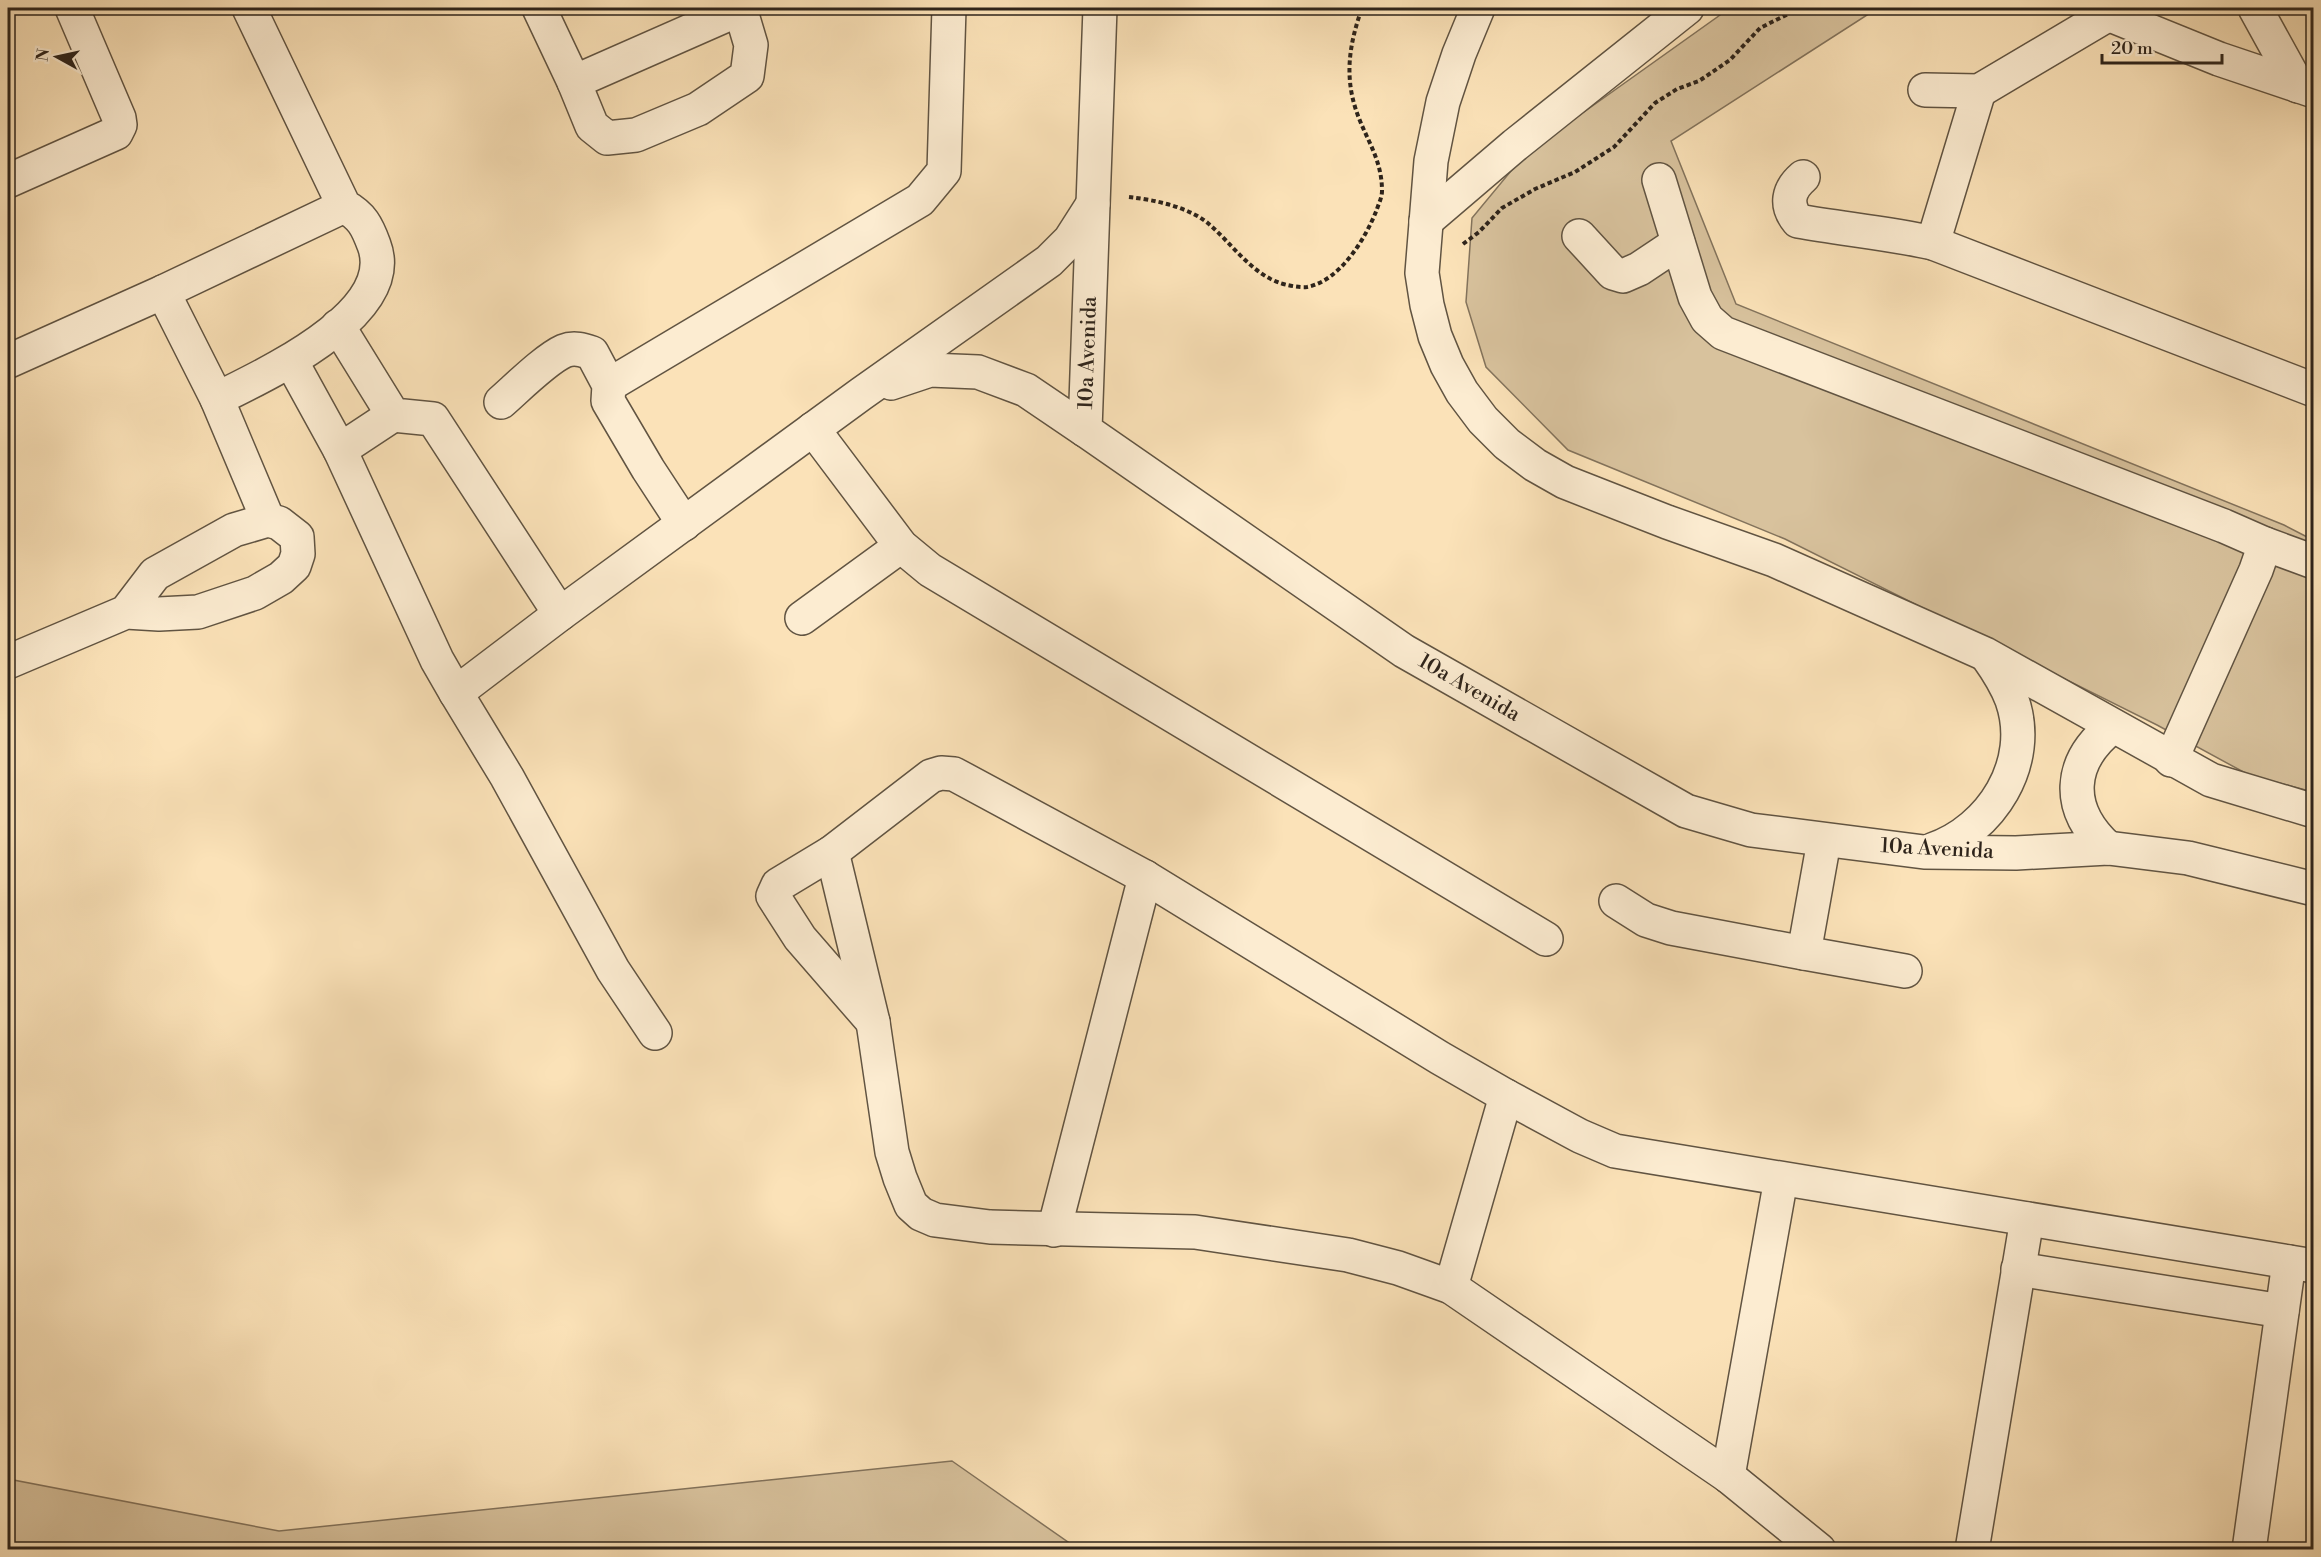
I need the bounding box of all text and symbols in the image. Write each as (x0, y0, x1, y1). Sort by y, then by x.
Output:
north arrow (27, 27, 87, 87)
scale bar (2102, 27, 2222, 65)
text: 20 m (2111, 37, 2153, 60)
text: N (32, 47, 54, 63)
street label: 10a Avenida (1073, 296, 1103, 410)
street label: 10a Avenida (1413, 648, 1525, 728)
street label: 10a Avenida (1880, 833, 1995, 865)

